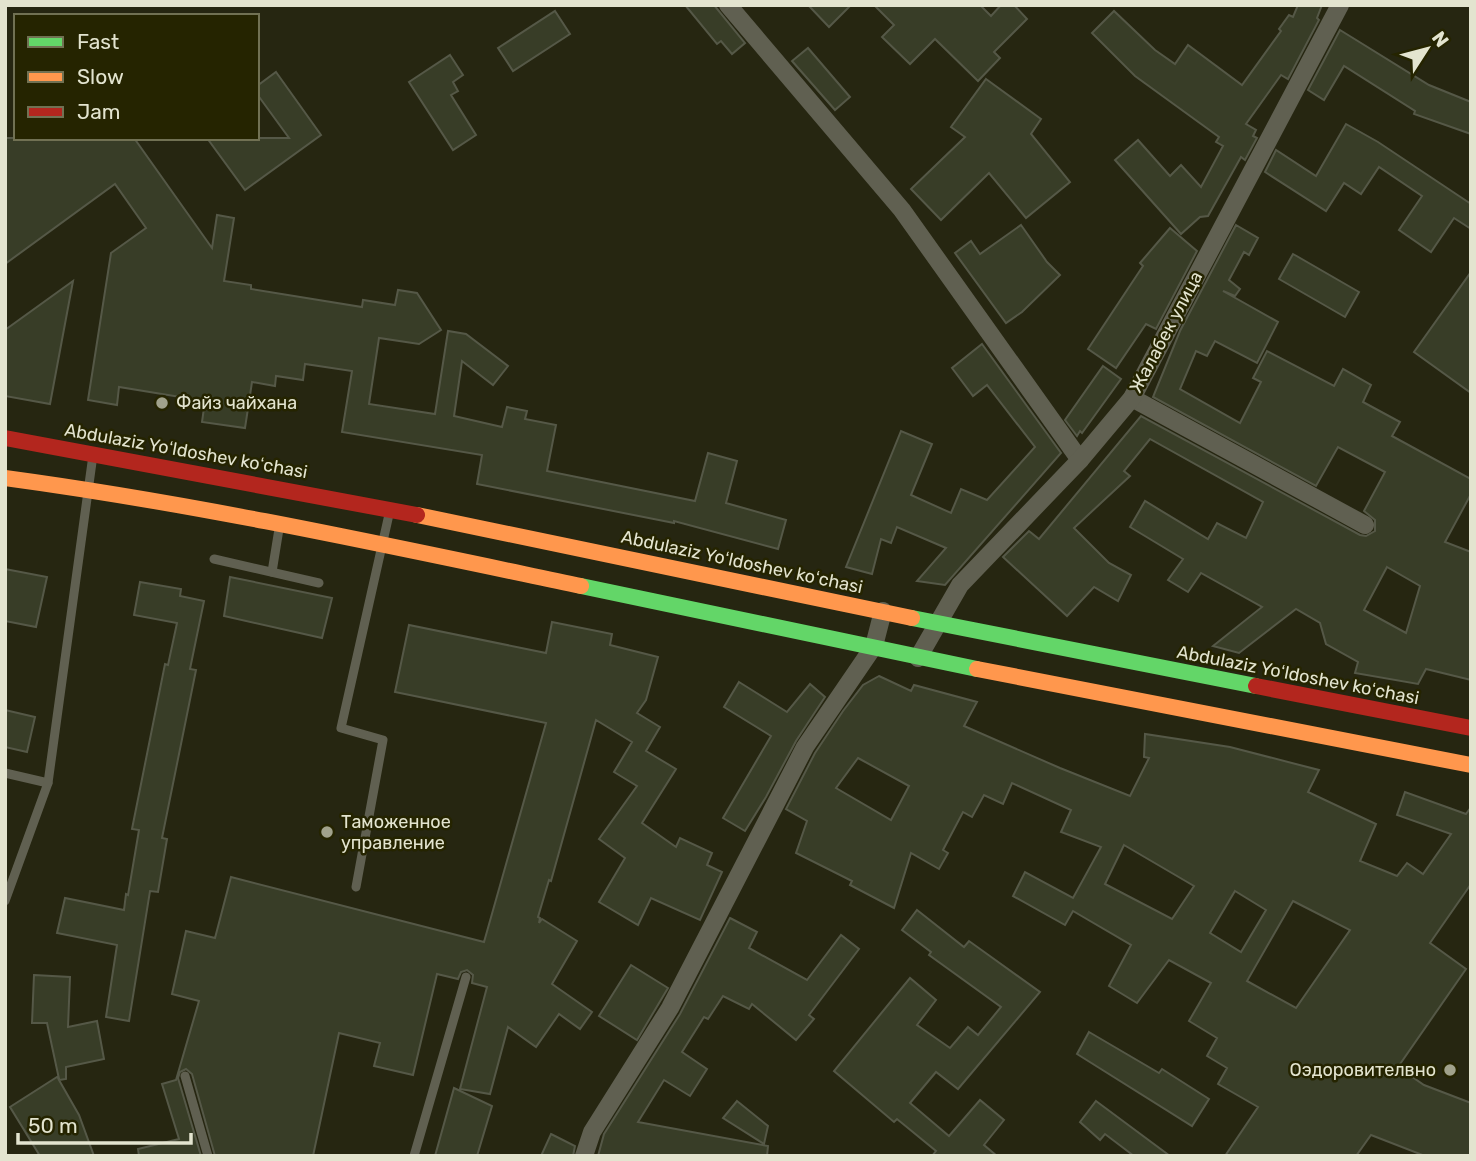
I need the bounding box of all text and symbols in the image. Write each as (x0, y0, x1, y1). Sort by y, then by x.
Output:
legend (14, 14, 259, 140)
north arrow (1392, 14, 1462, 84)
text: N (1427, 27, 1454, 52)
text: Fast (77, 29, 119, 54)
text: Slow (77, 64, 124, 89)
text: Jam (77, 99, 121, 124)
street label: Жалабек улица (1125, 267, 1207, 397)
place label: Файз чайхана (176, 392, 297, 414)
marker: Файз чайхана (154, 395, 170, 411)
street label: Abdulaziz Yoʻldoshev koʻchasi (63, 419, 309, 483)
street label: Abdulaziz Yoʻldoshev koʻchasi (619, 526, 865, 598)
street label: Abdulaziz Yoʻldoshev koʻchasi (1175, 641, 1421, 709)
place label: Таможенное управление (341, 811, 451, 854)
marker: Таможенное управление (319, 824, 335, 840)
place label: Оэдоровителвно (1290, 1059, 1436, 1081)
marker: Оэдоровителвно (1442, 1062, 1458, 1078)
scale bar (18, 1102, 191, 1146)
text: 50 m (28, 1113, 78, 1138)

